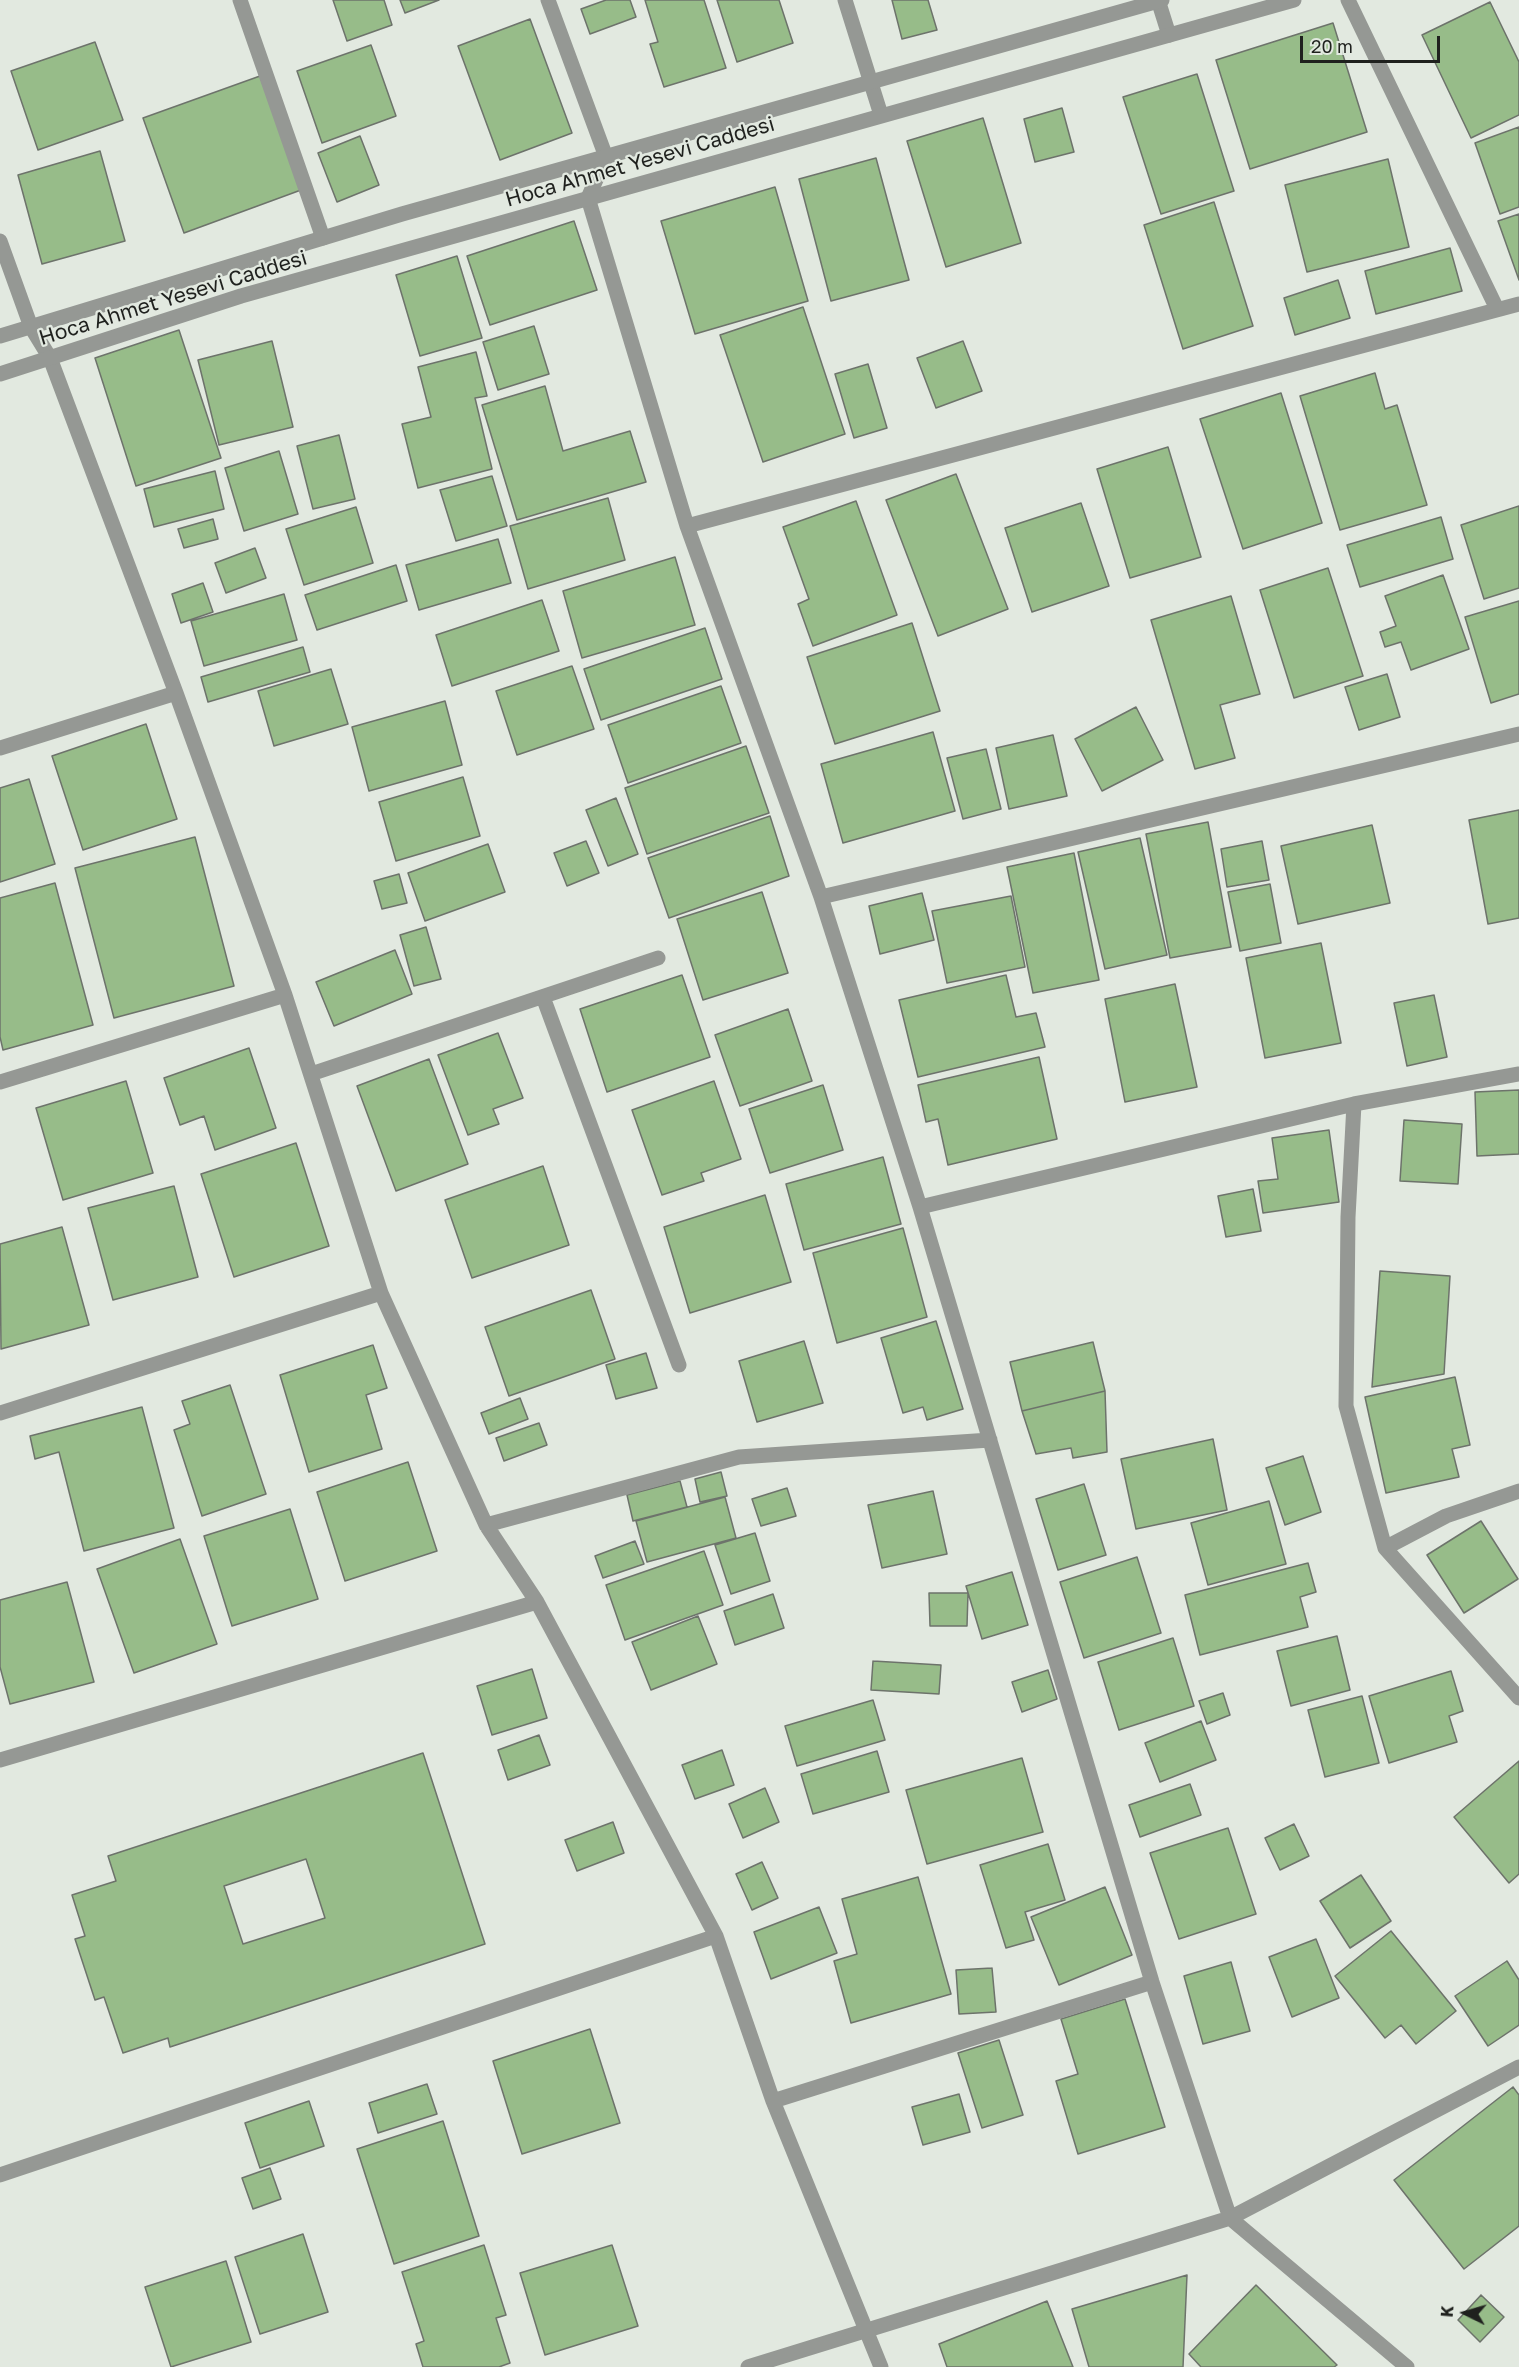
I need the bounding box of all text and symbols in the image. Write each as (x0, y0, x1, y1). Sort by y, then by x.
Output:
scale bar (1303, 24, 1442, 62)
text: 20 m (1311, 35, 1353, 57)
street label: Hoca Ahmet Yesevi Caddesi (502, 111, 778, 213)
street label: Hoca Ahmet Yesevi Caddesi (36, 245, 310, 351)
north arrow (1435, 2283, 1495, 2343)
text: K (1437, 2305, 1458, 2318)

